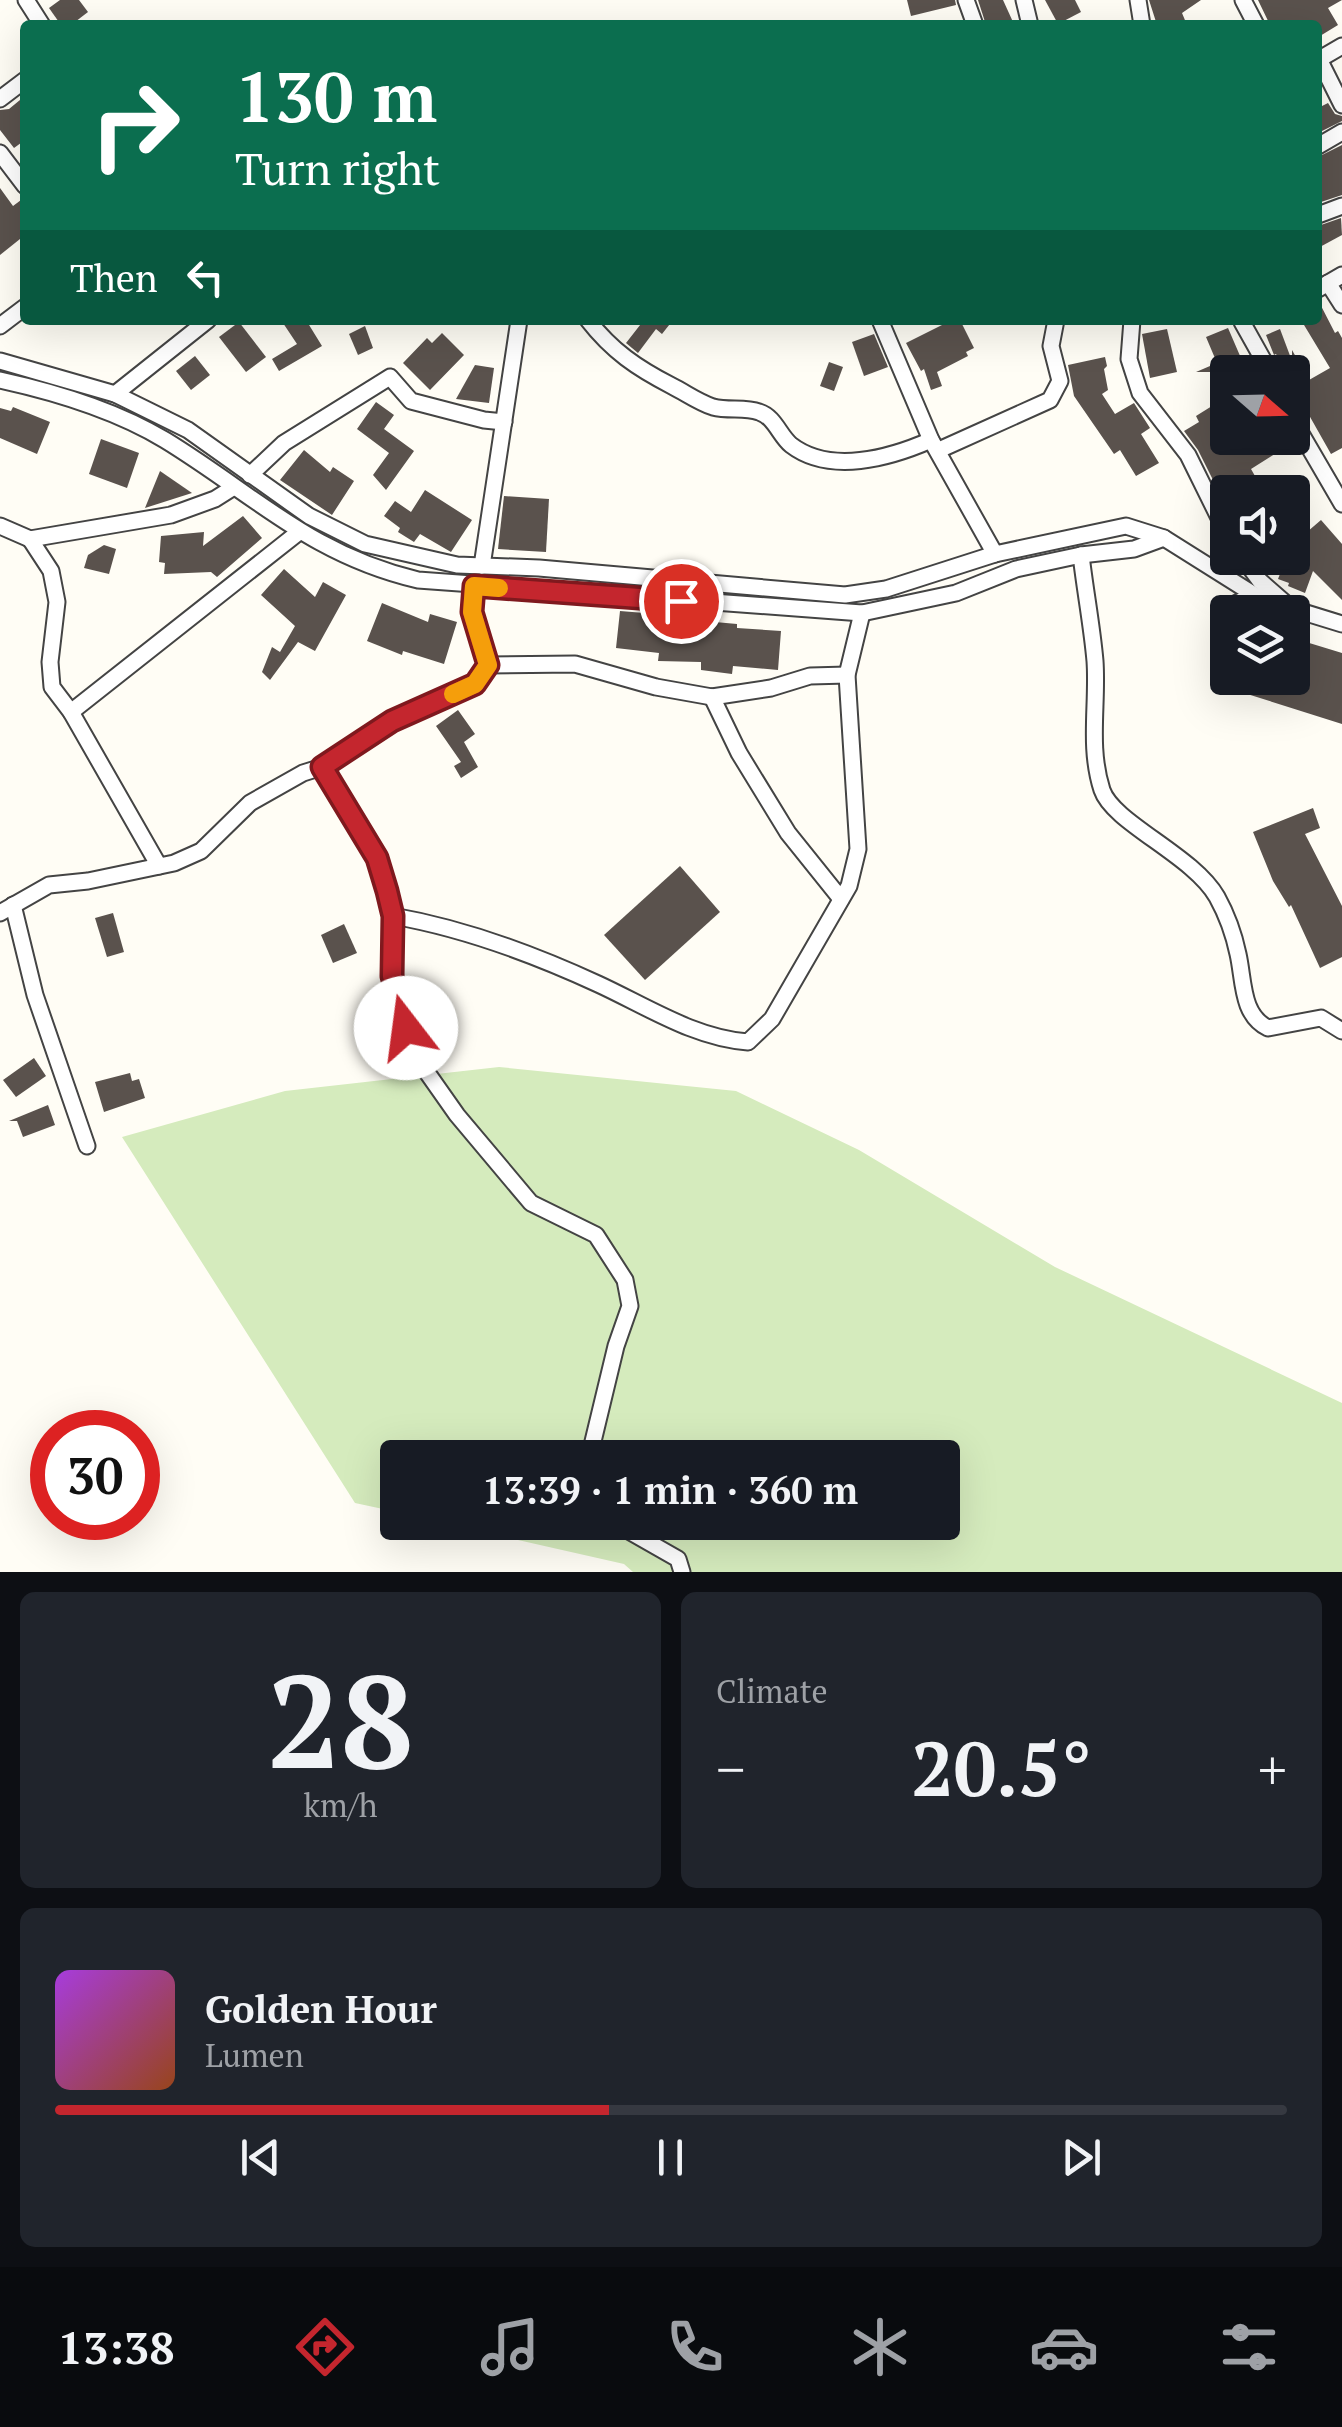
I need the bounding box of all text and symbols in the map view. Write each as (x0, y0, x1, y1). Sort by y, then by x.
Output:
text: 130 m (235, 49, 437, 142)
icon: right (70, 60, 200, 190)
text: Turn right (235, 138, 440, 198)
icon: left (178, 250, 233, 305)
text: Then (70, 253, 158, 303)
north arrow (1210, 355, 1310, 455)
map controls (1210, 355, 1310, 695)
button: sound (1210, 475, 1310, 575)
pin (639, 559, 724, 644)
icon: arrive (654, 574, 709, 629)
button: layers (1210, 595, 1310, 695)
position arrow (354, 976, 458, 1080)
speed limit sign: 30 (30, 1410, 160, 1540)
text: 13:39 · 1 min · 360 m (482, 1465, 858, 1515)
text: 28 (267, 1633, 414, 1805)
text: Climate (716, 1670, 828, 1712)
text: 20.5° (911, 1718, 1092, 1817)
text: − (716, 1732, 745, 1805)
text: + (1258, 1732, 1287, 1805)
text: km/h (304, 1784, 377, 1826)
text: Golden Hour (205, 1984, 437, 2034)
text: Lumen (205, 2034, 304, 2076)
icon: previous (233, 2130, 288, 2185)
icon: pause (643, 2130, 698, 2185)
icon: next (1054, 2130, 1109, 2185)
icon: directions (290, 2312, 360, 2382)
icon: music (475, 2312, 545, 2382)
icon: phone (660, 2312, 730, 2382)
icon: climate (845, 2312, 915, 2382)
icon: car (1029, 2312, 1099, 2382)
icon: filters (1214, 2312, 1284, 2382)
text: 13:38 (57, 2317, 175, 2377)

